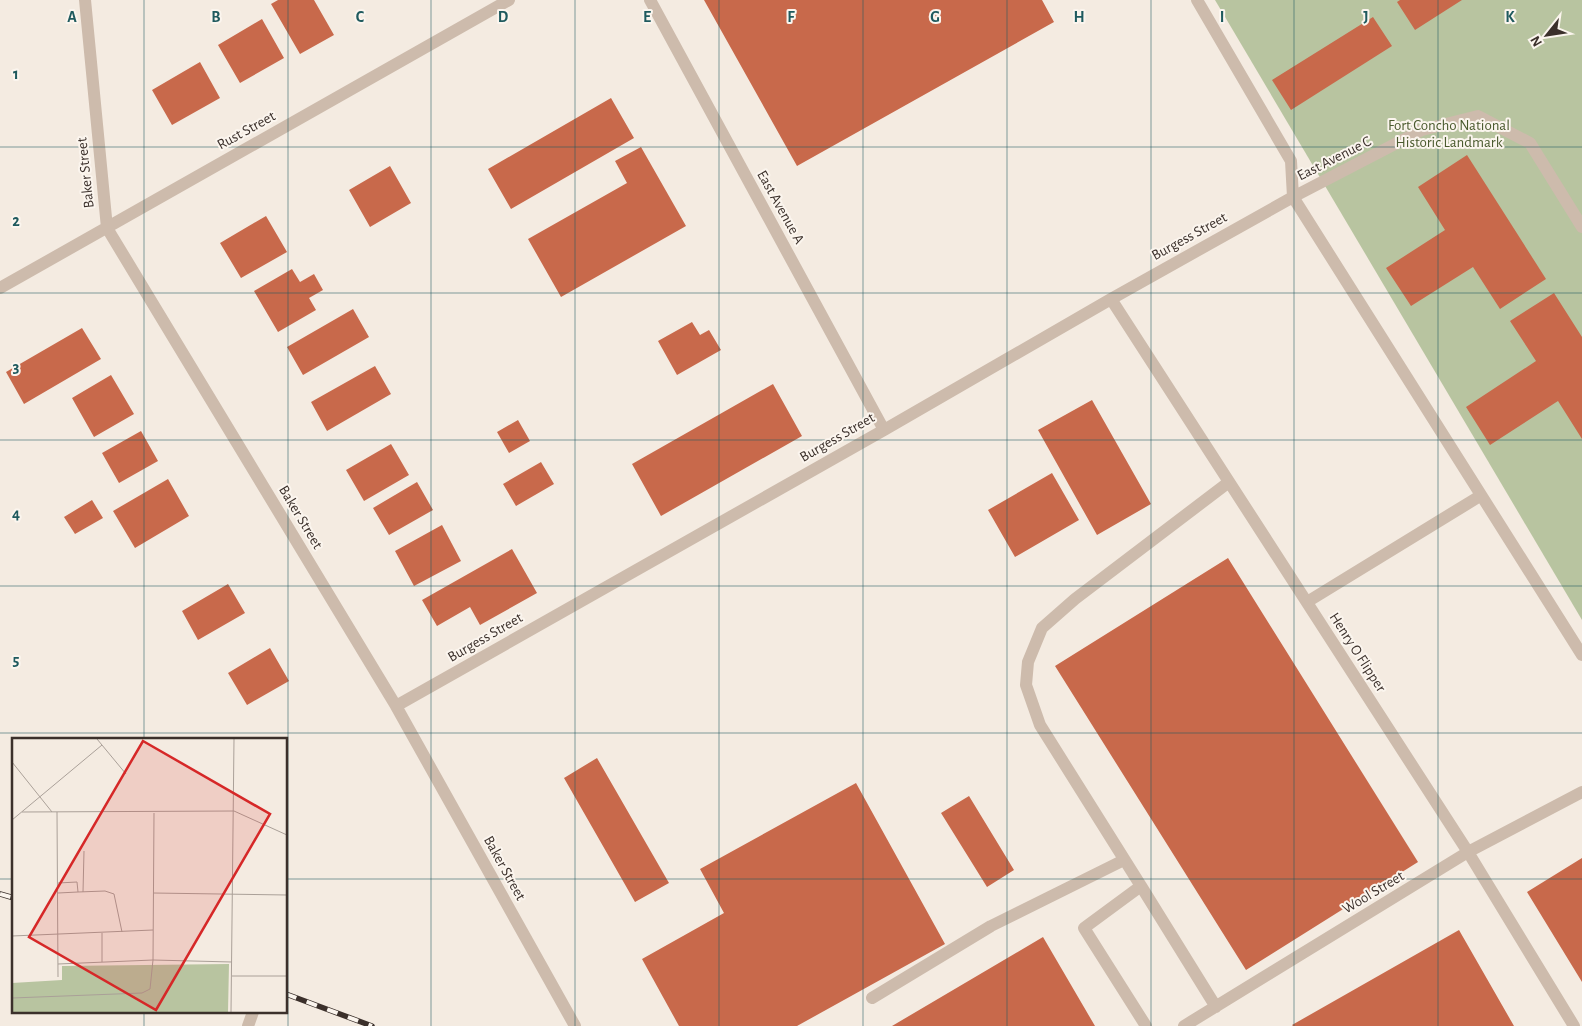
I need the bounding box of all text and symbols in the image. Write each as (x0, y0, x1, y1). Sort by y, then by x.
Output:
text: A (67, 9, 77, 25)
text: B (211, 9, 221, 25)
text: C (356, 9, 365, 25)
text: D (498, 9, 509, 25)
text: E (643, 9, 651, 25)
text: F (787, 9, 795, 25)
text: G (930, 9, 940, 25)
text: H (1073, 9, 1085, 25)
text: I (1220, 9, 1224, 25)
text: J (1363, 9, 1369, 25)
text: K (1505, 9, 1515, 25)
north arrow (1522, 10, 1572, 60)
text: N (1528, 33, 1545, 49)
text: 1 (13, 66, 19, 82)
street label: Rust Street (215, 108, 278, 152)
park label: Fort Concho National Historic Landmark (1388, 118, 1510, 150)
street label: East Avenue C (1295, 133, 1374, 183)
street label: Baker Street (74, 137, 97, 209)
street label: East Avenue A (754, 168, 807, 247)
street label: Burgess Street (1149, 210, 1230, 263)
text: 2 (12, 213, 20, 229)
text: 3 (13, 359, 20, 375)
street label: Burgess Street (797, 410, 877, 465)
street label: Baker Street (276, 483, 325, 552)
text: 4 (12, 506, 20, 522)
street label: Burgess Street (445, 610, 525, 665)
street label: Henry O Flipper (1326, 610, 1389, 695)
text: 5 (13, 652, 20, 668)
inset map (12, 738, 288, 1014)
street label: Baker Street (481, 833, 528, 903)
street label: Wool Street (1340, 868, 1407, 917)

